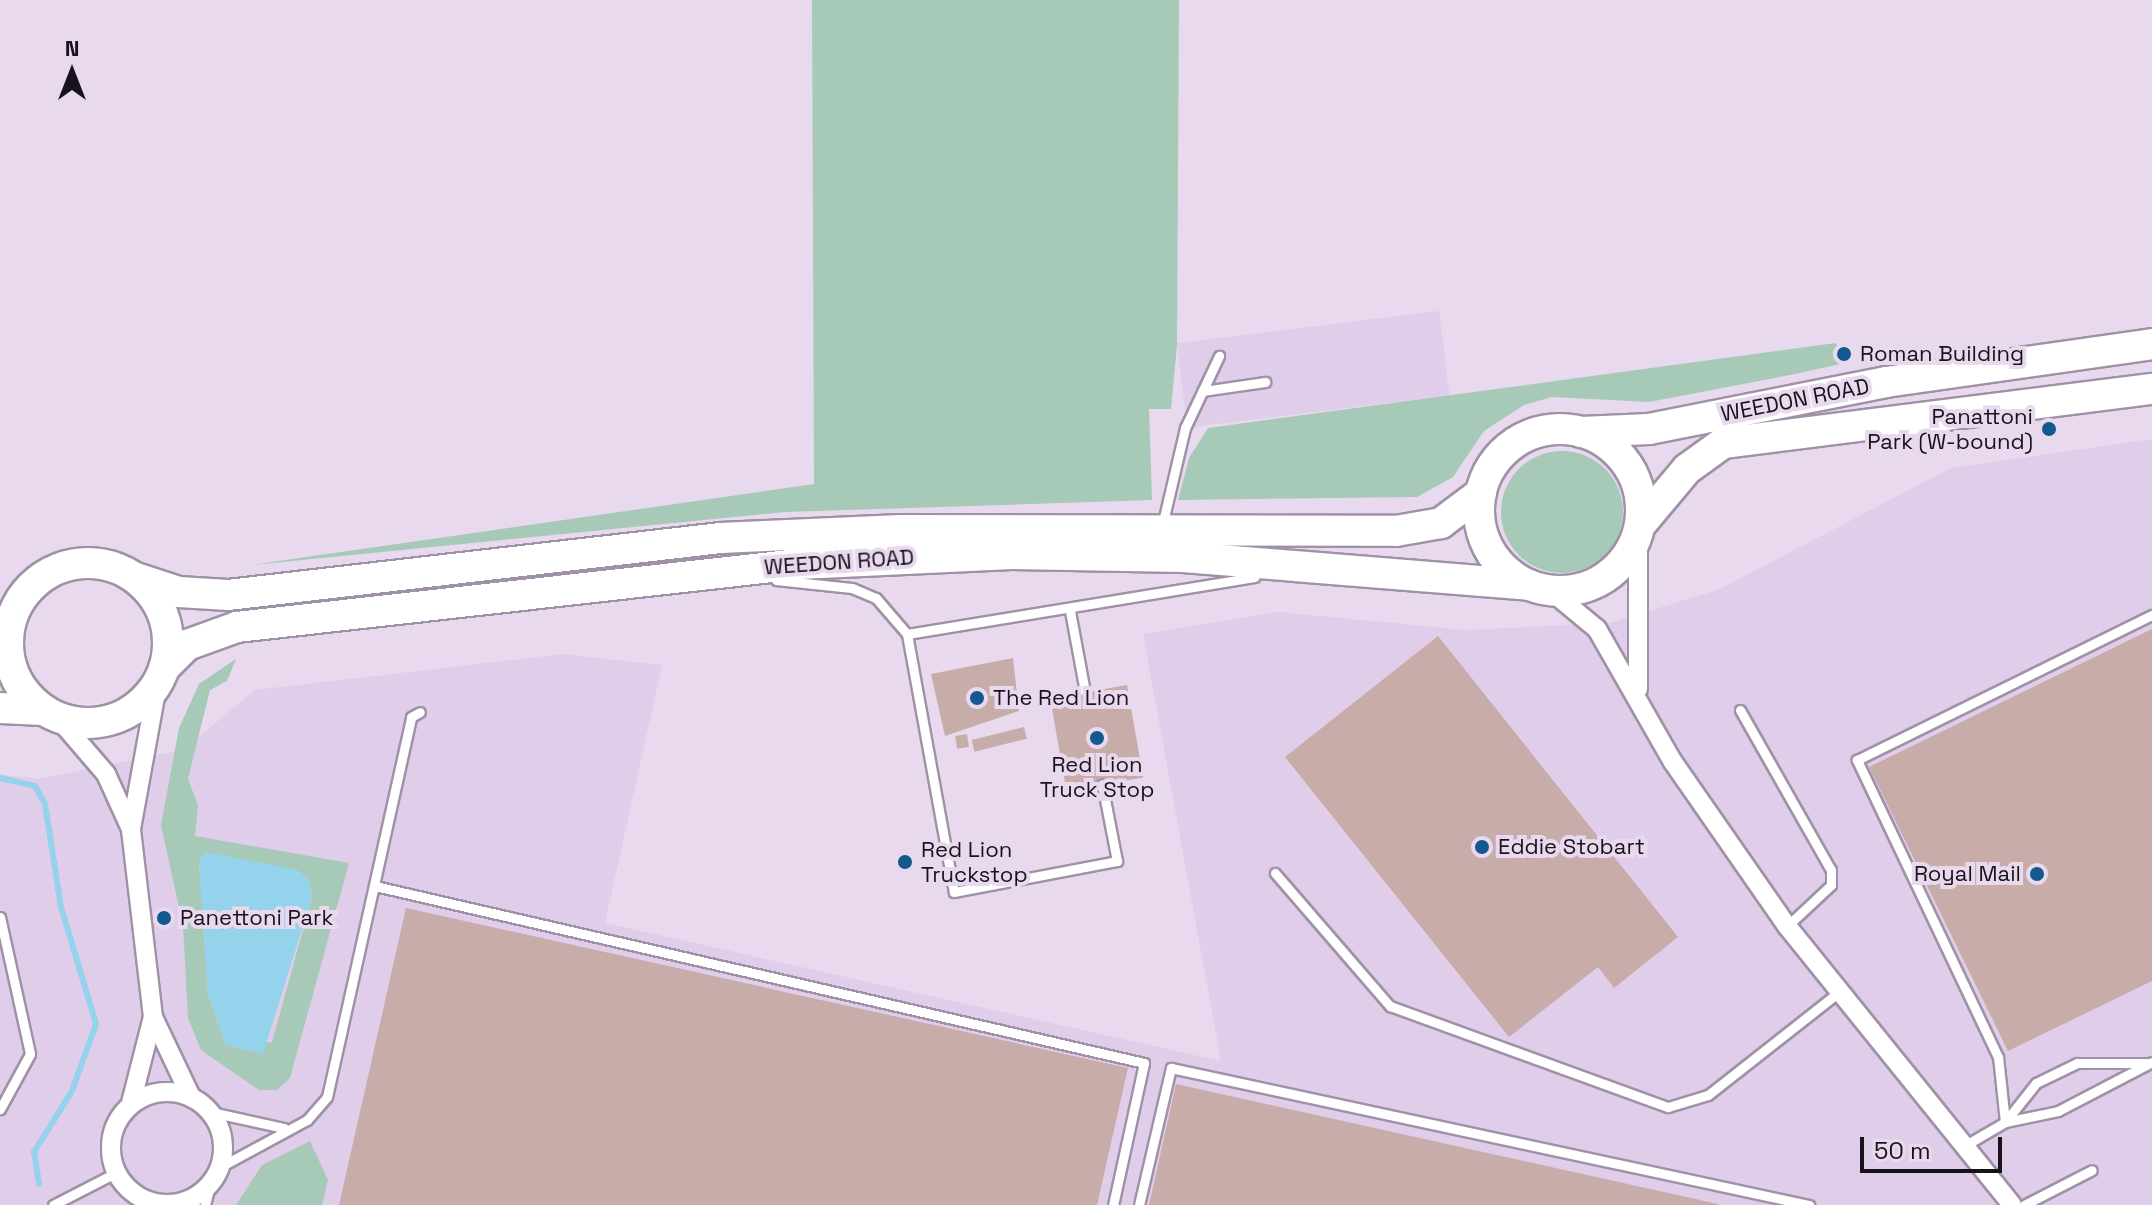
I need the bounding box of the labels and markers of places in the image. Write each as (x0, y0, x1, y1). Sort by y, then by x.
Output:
place label: Roman Building (1860, 341, 2024, 367)
marker: Roman Building (1835, 345, 1853, 363)
place label: Panattoni Park (W-bound) (1867, 403, 2033, 454)
marker: Panattoni Park (W-bound) (2040, 420, 2058, 438)
place label: The Red Lion (993, 685, 1129, 711)
marker: The Red Lion (968, 689, 986, 707)
marker: Red Lion Truck Stop (1088, 729, 1106, 747)
place label: Red Lion Truck Stop (1040, 751, 1154, 802)
place label: Eddie Stobart (1498, 834, 1645, 860)
place label: Red Lion Truckstop (921, 836, 1028, 888)
marker: Eddie Stobart (1473, 838, 1491, 856)
marker: Red Lion Truckstop (896, 853, 914, 871)
place label: Royal Mail (1914, 861, 2021, 887)
marker: Royal Mail (2028, 865, 2046, 883)
place label: Panettoni Park (180, 905, 333, 931)
marker: Panettoni Park (155, 909, 173, 927)

